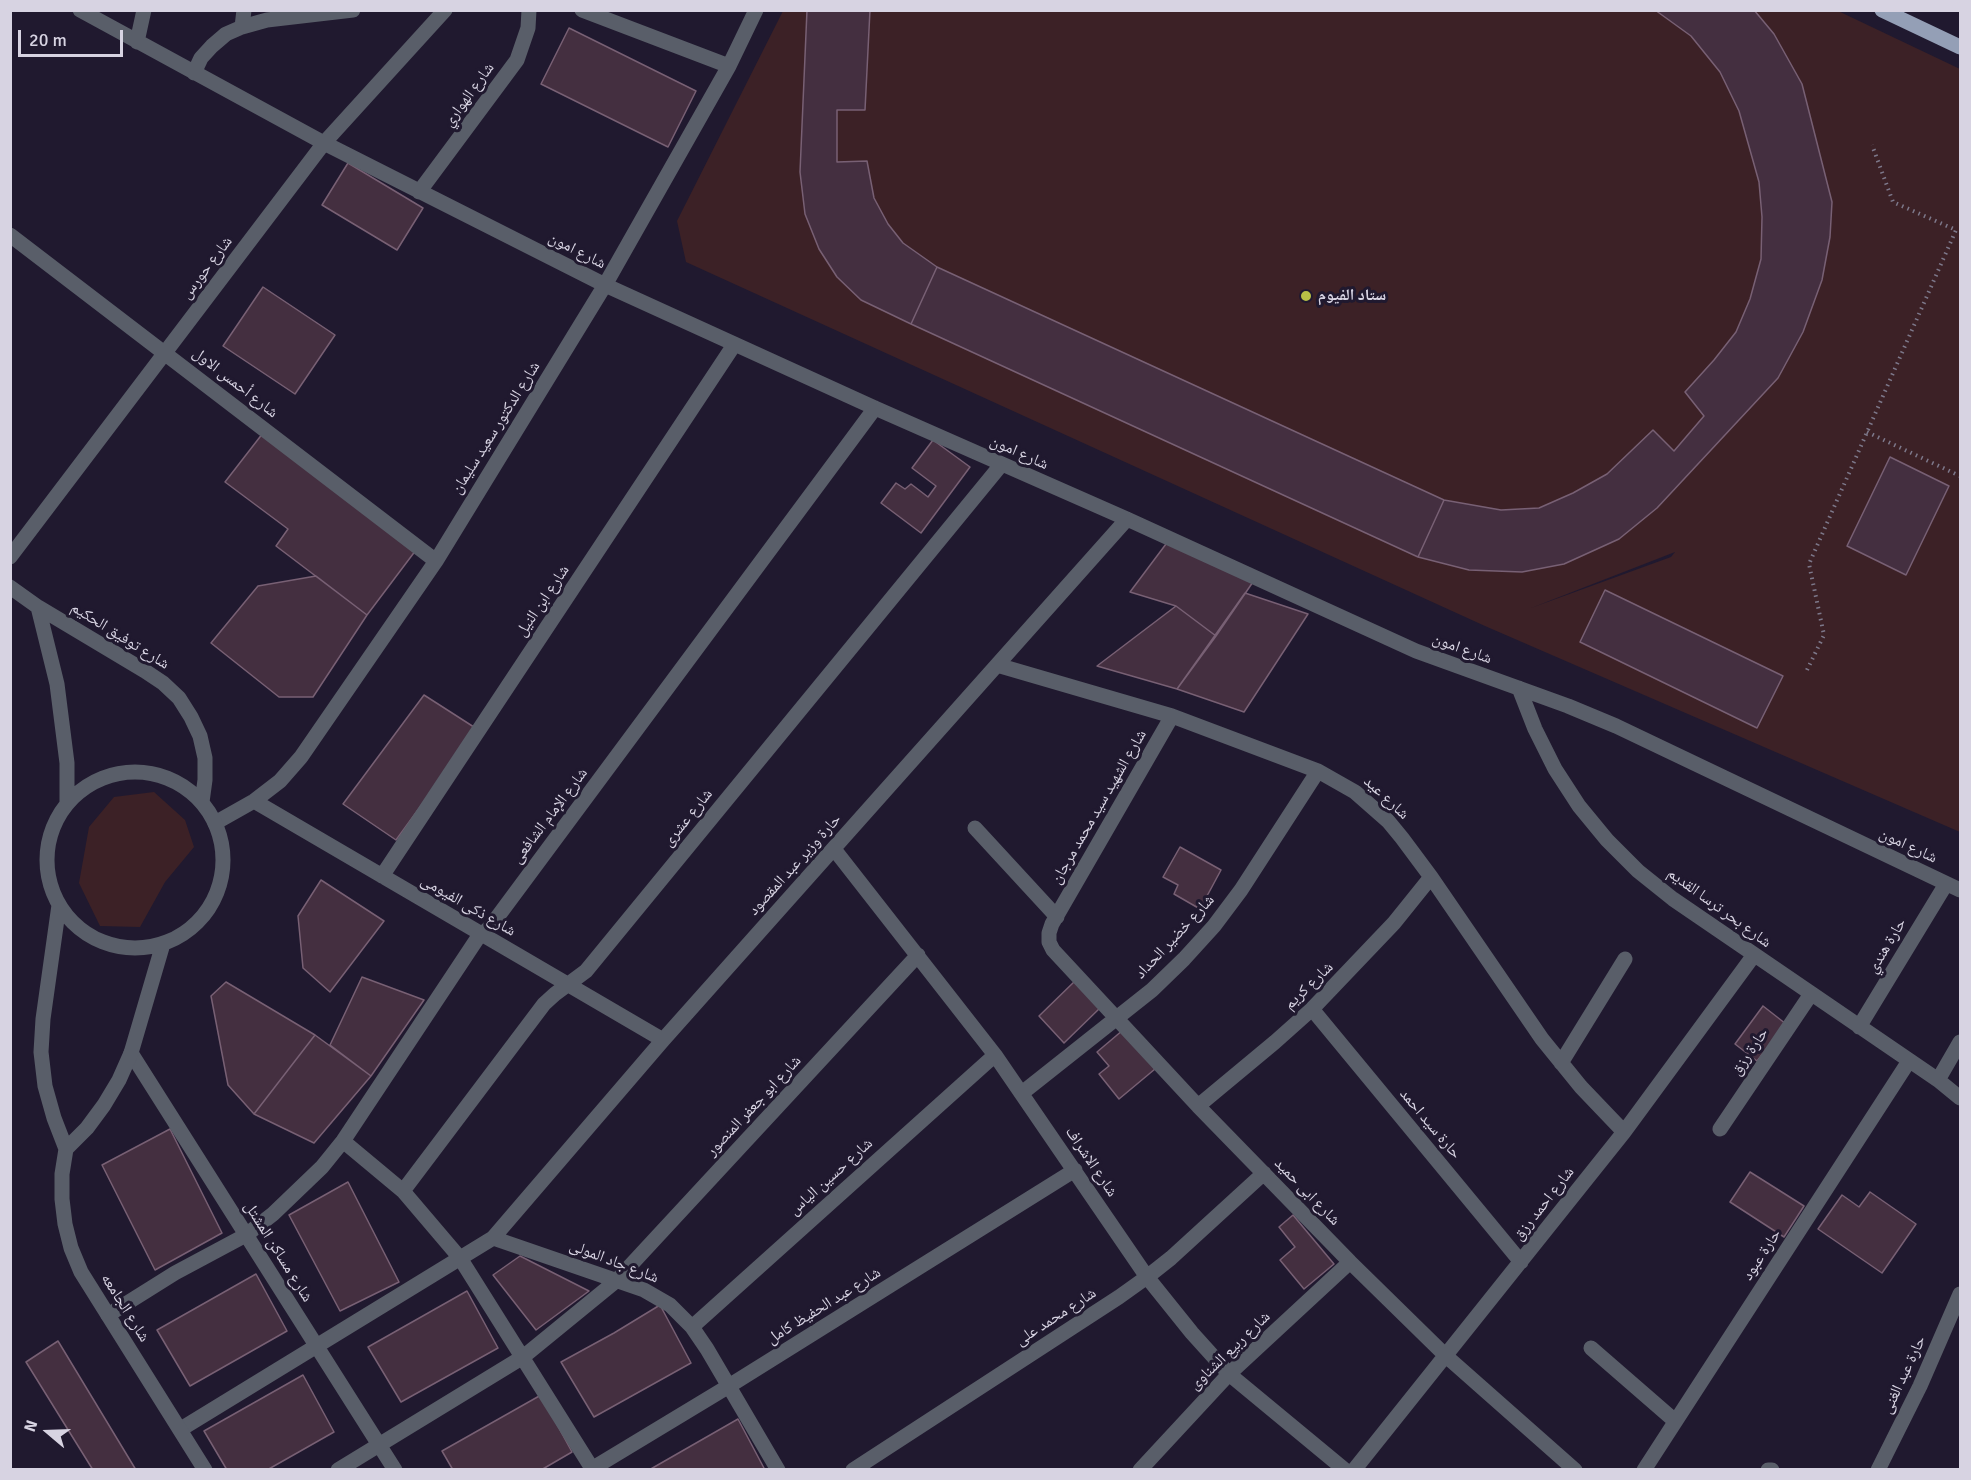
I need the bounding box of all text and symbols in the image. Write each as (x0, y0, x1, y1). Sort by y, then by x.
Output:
scale bar (21, 18, 126, 56)
text: 20 m (29, 29, 67, 51)
street label: شارع الهواري (439, 59, 499, 131)
street label: شارع امون (545, 228, 609, 274)
street label: شارع حورس (177, 233, 237, 303)
place label: ستاد الفيوم (1318, 286, 1386, 306)
marker: ستاد الفيوم (1299, 289, 1313, 303)
street label: شارع أحمس الاول (188, 344, 282, 422)
street label: شارع الدكتور سعيد سليمان (447, 358, 545, 498)
street label: شارع امون (987, 432, 1051, 474)
street label: شارع ابن النيل (512, 562, 574, 640)
street label: شارع توفيق الحكيم (67, 598, 173, 674)
street label: شارع امون (1430, 629, 1494, 669)
street label: شارع الشهيد سيد محمد مرجان (1047, 726, 1151, 888)
street label: شارع الإمام الشافعى (508, 764, 592, 868)
street label: شارع عيد (1359, 772, 1413, 824)
street label: شارع عشرى (659, 785, 717, 851)
street label: حارة وزير عبد المقصود (744, 810, 846, 920)
street label: شارع امون (1876, 824, 1940, 868)
street label: شارع بحر ترسا القديم (1663, 864, 1775, 952)
street label: شارع ذكى الفيومى (417, 871, 519, 941)
street label: شارع خضير الحداد (1131, 891, 1219, 983)
street label: حارة هندي (1863, 915, 1911, 977)
street label: شارع كريم (1280, 958, 1338, 1014)
street label: حارة رزق (1727, 1025, 1773, 1079)
street label: شارع ابو جعفر المنصور (702, 1052, 806, 1160)
street label: حارة سيد احمد (1395, 1085, 1465, 1163)
street label: شارع الاشراف (1061, 1123, 1121, 1201)
street label: شارع حسين الياس (785, 1134, 877, 1220)
street label: شارع ابى حميد (1270, 1154, 1344, 1230)
street label: شارع احمد رزق (1509, 1163, 1579, 1245)
street label: شارع مساكن المشتل (239, 1198, 317, 1306)
street label: حارة عبود (1738, 1226, 1786, 1284)
street label: شارع جاد المولى (567, 1236, 661, 1288)
street label: شارع عبد الحفيظ كامل (763, 1263, 885, 1349)
street label: شارع الجامعه (96, 1270, 154, 1346)
street label: شارع محمد على (1012, 1284, 1100, 1350)
street label: شارع ربيع الشناوى (1185, 1308, 1275, 1394)
street label: حارة عبد الغنى (1878, 1333, 1930, 1417)
north arrow (18, 1402, 78, 1462)
text: N (20, 1418, 42, 1435)

